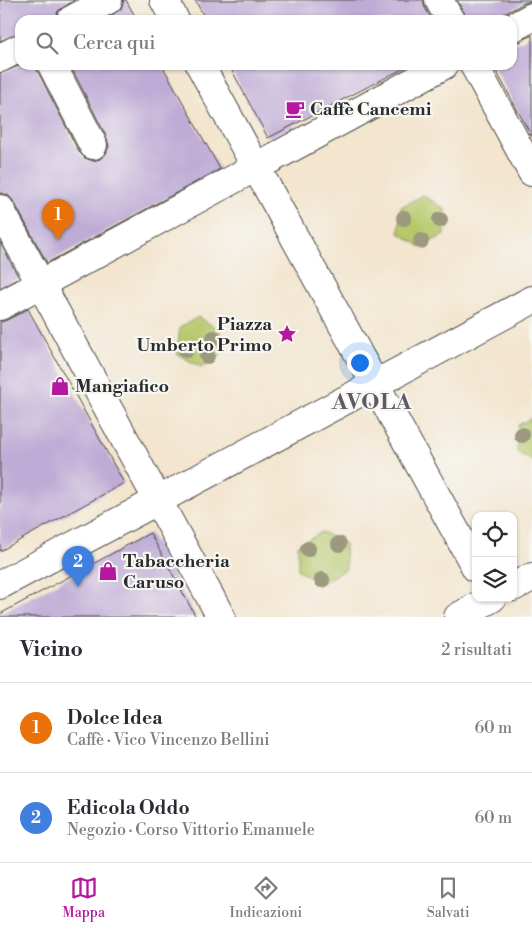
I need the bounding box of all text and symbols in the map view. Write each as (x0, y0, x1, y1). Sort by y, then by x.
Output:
search box (15, 15, 517, 70)
icon: search (33, 29, 61, 57)
text: Cerca qui (73, 31, 156, 55)
cafe icon: Caffè Cancemi (284, 98, 306, 120)
place label: Caffè Cancemi (310, 98, 432, 121)
pin: 1 (42, 199, 74, 240)
place label: Piazza Umberto Primo (137, 313, 272, 357)
place icon: Piazza Umberto Primo (276, 323, 298, 345)
your location (347, 350, 373, 376)
shop icon: Mangiafico (49, 375, 71, 397)
place label: Mangiafico (75, 375, 169, 398)
district label: AVOLA (331, 389, 412, 416)
map controls (472, 512, 517, 602)
button: locate (472, 512, 517, 557)
pin: 2 (62, 546, 94, 587)
place label: Tabaccheria Caruso (123, 550, 230, 594)
button: layers (472, 557, 517, 602)
shop icon: Tabaccheria Caruso (97, 560, 119, 582)
text: Vicino (20, 637, 83, 663)
text: 2 risultati (441, 640, 512, 660)
text: Dolce Idea (67, 706, 163, 730)
text: 1 (32, 718, 40, 738)
text: 60 m (474, 718, 512, 738)
text: Caffè · Vico Vincenzo Bellini (67, 730, 270, 750)
text: Edicola Oddo (67, 796, 190, 820)
text: 2 (31, 808, 41, 828)
text: 60 m (474, 808, 512, 828)
text: Negozio · Corso Vittorio Emanuele (67, 820, 315, 840)
tab: Mappa (62, 874, 105, 922)
tab: Indicazioni (230, 874, 302, 922)
tab: Salvati (427, 874, 470, 922)

